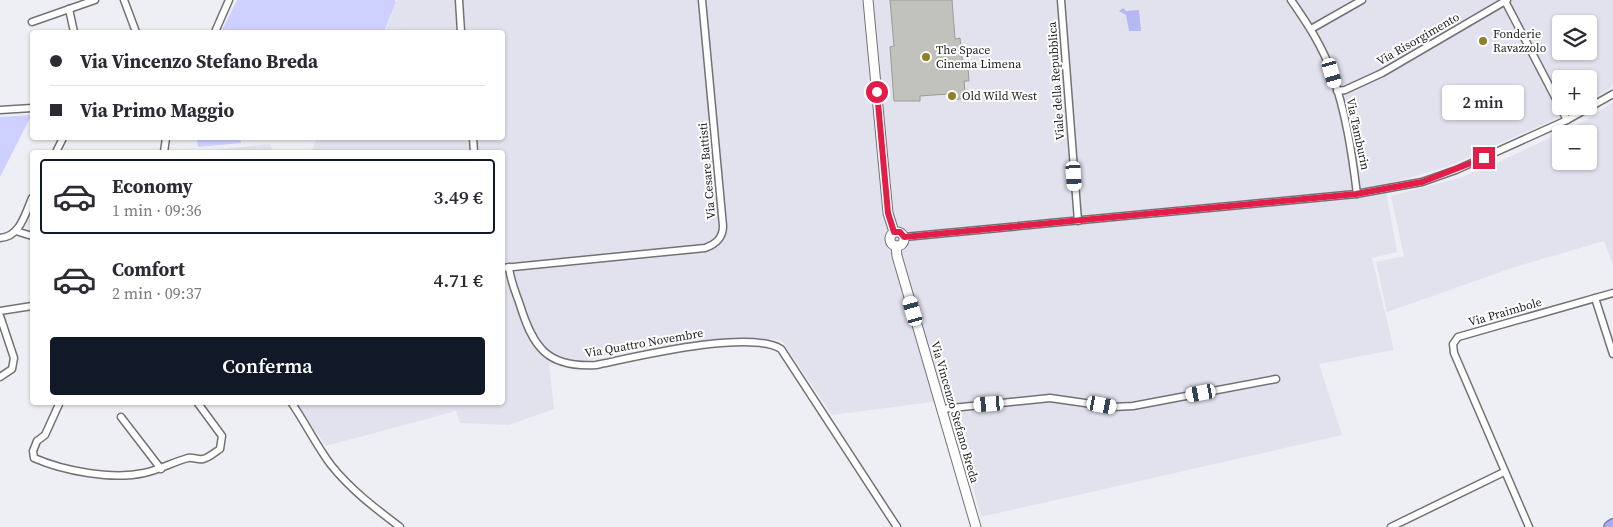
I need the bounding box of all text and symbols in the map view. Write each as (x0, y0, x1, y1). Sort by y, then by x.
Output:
street label: Via Risorgimento (1374, 9, 1463, 69)
map controls (1552, 15, 1597, 170)
button: layers (1552, 15, 1597, 60)
street label: Viale della Repubblica (1044, 20, 1068, 141)
place label: Fonderie Ravazzolo (1493, 26, 1547, 56)
marker: Fonderie Ravazzolo (1477, 35, 1489, 47)
place label: The Space Cinema Limena (936, 42, 1022, 72)
text: Via Vincenzo Stefano Breda (80, 48, 318, 74)
marker: The Space Cinema Limena (920, 51, 932, 63)
car (1320, 57, 1343, 89)
button: + (1552, 70, 1597, 115)
route start (866, 81, 888, 103)
callout: 2 min (1443, 86, 1525, 120)
place label: Old Wild West (962, 88, 1037, 104)
marker: Old Wild West (946, 90, 958, 102)
text: 2 min (1462, 91, 1504, 113)
street label: Via Tamburin (1343, 96, 1373, 172)
text: Via Primo Maggio (80, 97, 234, 123)
street label: Via Cesare Battisti (695, 122, 719, 220)
button: − (1552, 125, 1597, 170)
route end (1473, 147, 1495, 169)
car (1065, 161, 1082, 191)
text: Economy (112, 173, 193, 199)
icon: car (52, 174, 97, 219)
text: 3.49 € (434, 184, 483, 210)
text: 1 min · 09:36 (112, 199, 202, 221)
text: Comfort (112, 256, 185, 282)
icon: car (52, 257, 97, 302)
text: 4.71 € (434, 267, 483, 293)
text: 2 min · 09:37 (112, 282, 202, 304)
street label: Via Praimbole (1466, 294, 1544, 330)
car (901, 295, 924, 327)
street label: Via Quattro Novembre (583, 325, 705, 361)
button: Conferma (50, 337, 485, 395)
street label: Via Vincenzo Stefano Breda (927, 339, 983, 486)
car (1184, 383, 1217, 403)
car (973, 395, 1004, 413)
car (1085, 395, 1118, 415)

